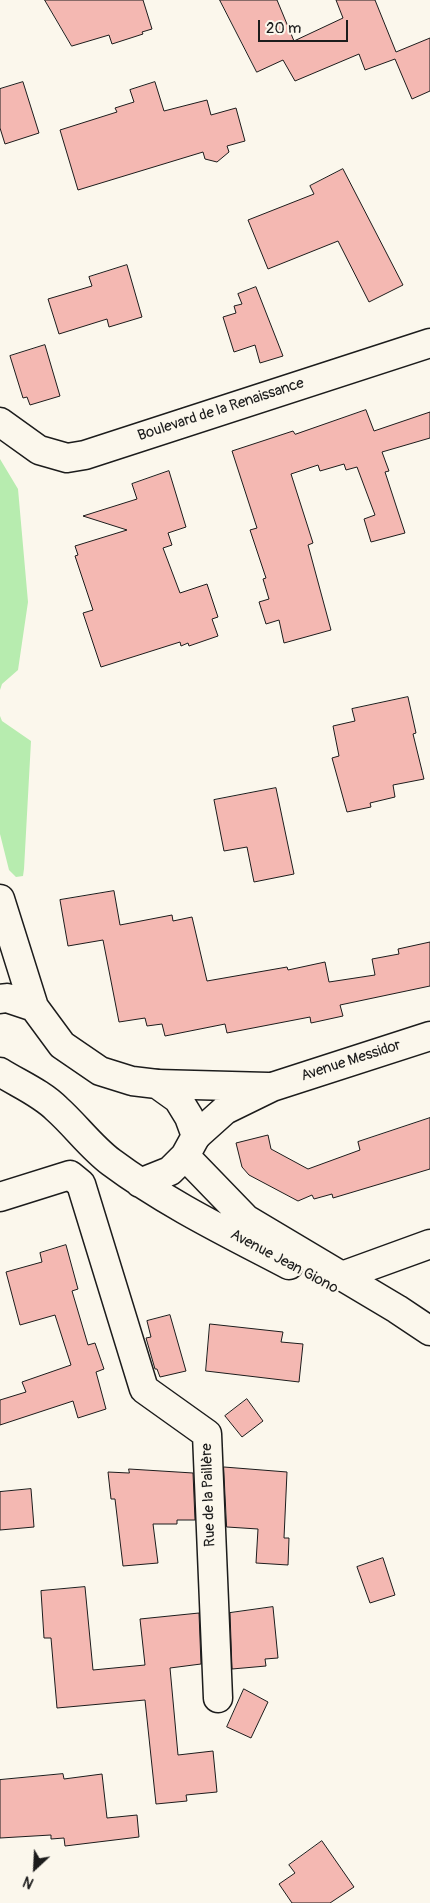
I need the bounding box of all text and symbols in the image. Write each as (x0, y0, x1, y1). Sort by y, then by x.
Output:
scale bar (260, 10, 350, 42)
text: 20 m (266, 19, 301, 38)
street label: Boulevard de la Renaissance (136, 375, 306, 445)
street label: Avenue Messidor (299, 1036, 403, 1086)
street label: Avenue Jean Giono (227, 1226, 341, 1298)
street label: Rue de la Paillère (198, 1443, 220, 1547)
north arrow (10, 1843, 60, 1893)
text: N (21, 1872, 36, 1892)

